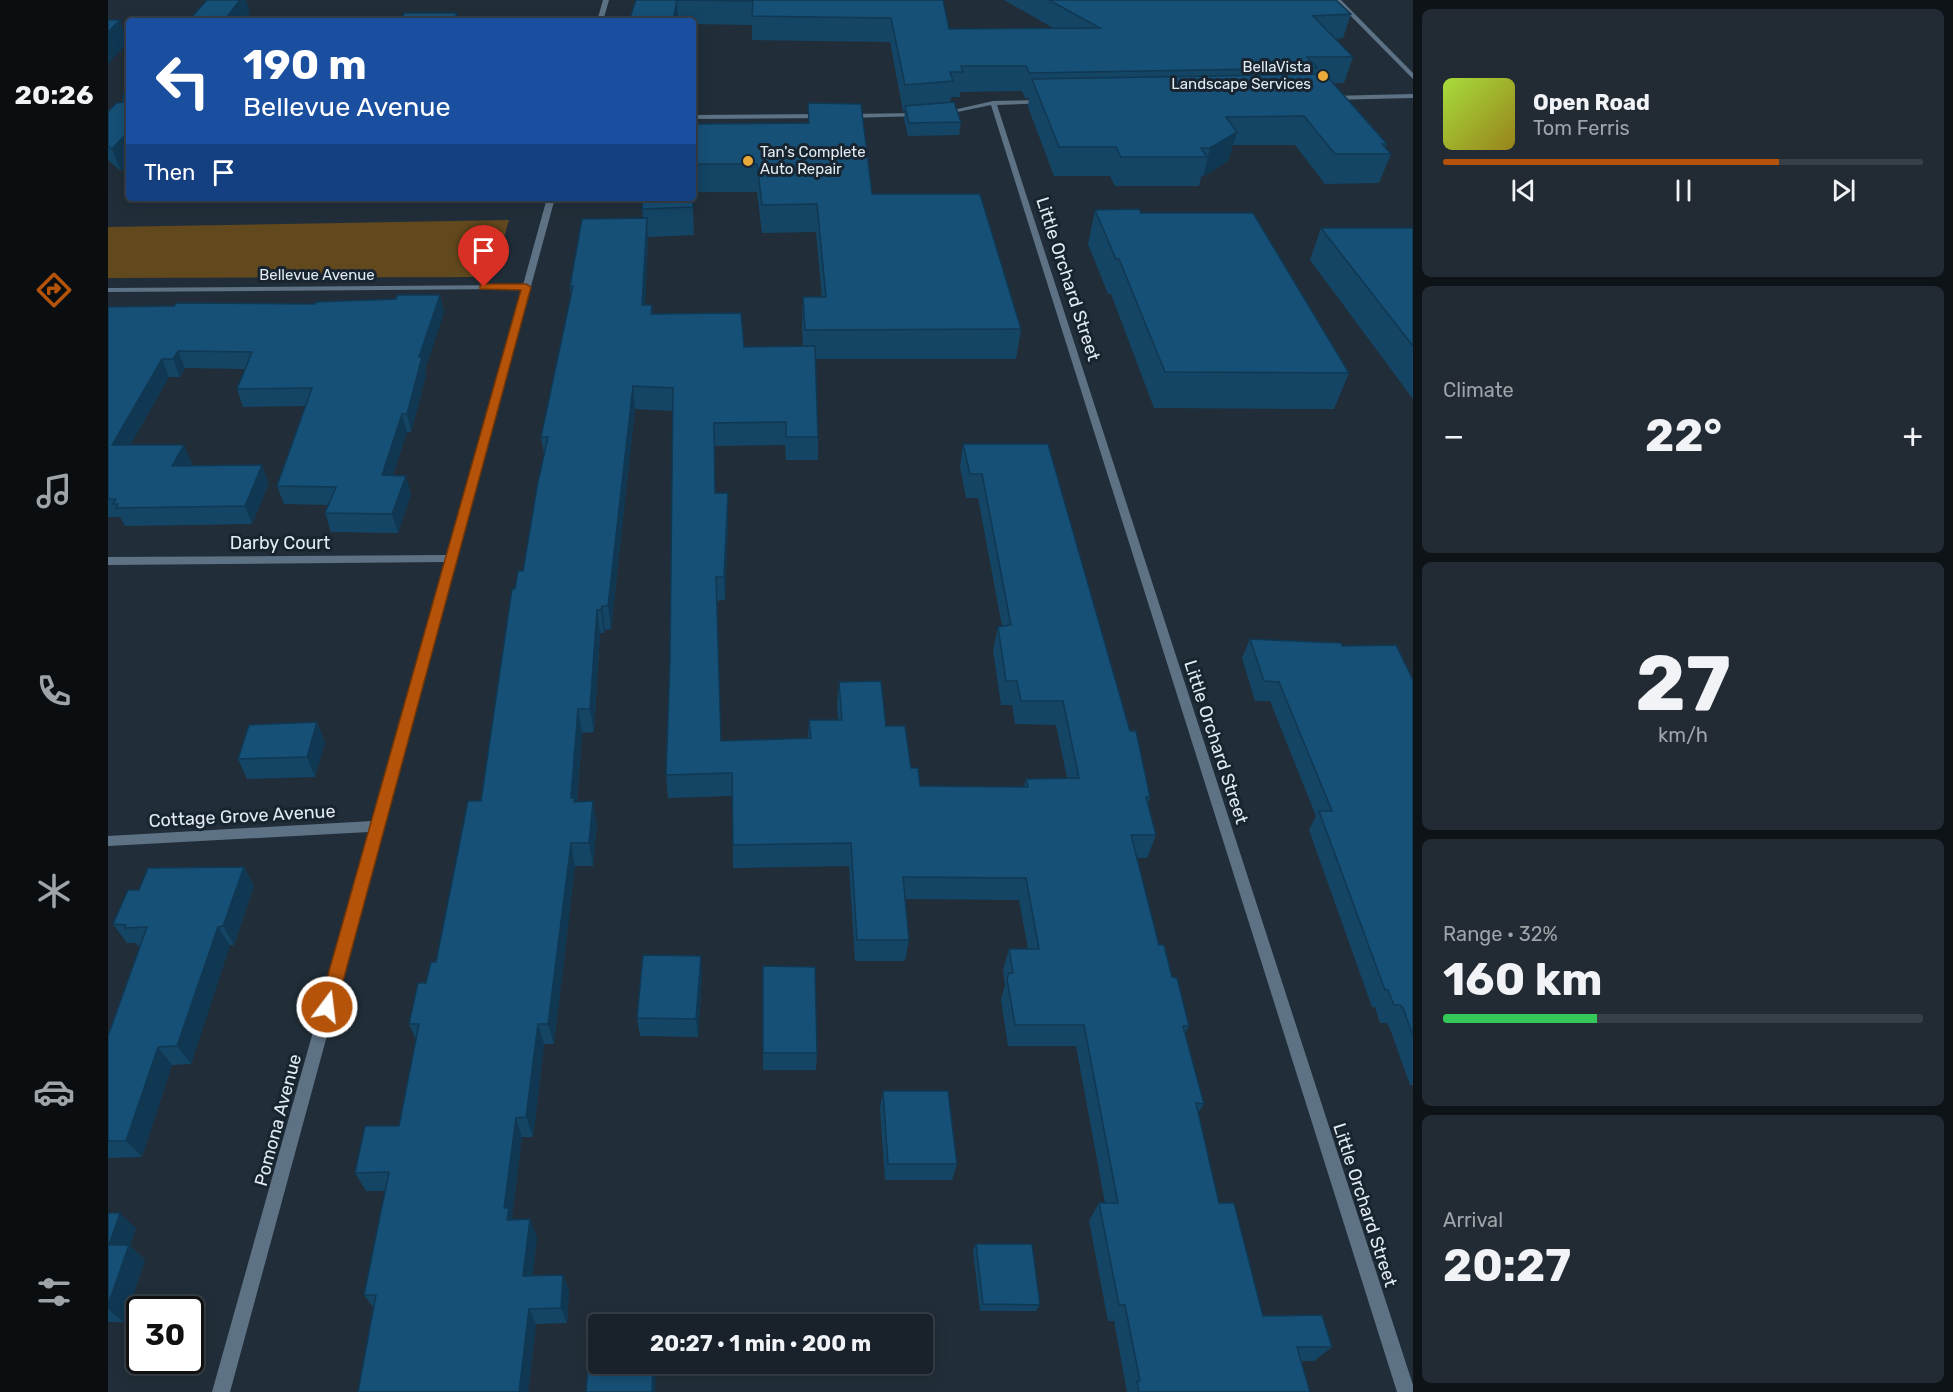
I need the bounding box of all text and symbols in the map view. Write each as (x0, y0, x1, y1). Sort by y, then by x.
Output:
text: 190 m (243, 40, 367, 90)
icon: left (144, 42, 222, 120)
place label: BellaVista Landscape Services (1171, 58, 1311, 93)
marker: BellaVista Landscape Services (1316, 69, 1330, 83)
text: 20:26 (15, 79, 93, 111)
text: Open Road (1533, 89, 1650, 116)
text: Bellevue Avenue (243, 91, 451, 123)
text: Tom Ferris (1533, 116, 1630, 140)
place label: Tan's Complete Auto Repair (760, 143, 866, 178)
marker: Tan's Complete Auto Repair (741, 154, 755, 168)
icon: arrive (207, 156, 240, 189)
text: Then (144, 159, 195, 186)
icon: previous (1507, 174, 1540, 207)
icon: pause (1667, 174, 1700, 207)
icon: next (1827, 174, 1860, 207)
street label: Little Orchard Street (1031, 194, 1105, 364)
pin (458, 225, 509, 287)
icon: arrive (467, 234, 500, 267)
street label: Bellevue Avenue (259, 266, 375, 284)
icon: directions (33, 269, 75, 311)
text: Climate (1443, 378, 1514, 402)
text: 22° (1645, 409, 1722, 462)
text: − (1443, 416, 1464, 455)
text: + (1902, 416, 1923, 455)
icon: music (33, 470, 75, 512)
street label: Darby Court (230, 532, 330, 554)
text: 27 (1635, 637, 1731, 730)
street label: Little Orchard Street (1179, 657, 1253, 827)
icon: phone (33, 670, 75, 712)
text: km/h (1658, 723, 1708, 747)
street label: Cottage Grove Avenue (148, 800, 336, 832)
icon: climate (33, 870, 75, 912)
text: Range · 32% (1443, 922, 1558, 946)
text: 160 km (1443, 953, 1602, 1006)
position arrow (295, 975, 359, 1039)
street label: Pomona Avenue (250, 1052, 306, 1188)
icon: car (33, 1071, 75, 1113)
street label: Little Orchard Street (1328, 1120, 1402, 1290)
text: Arrival (1443, 1208, 1503, 1232)
text: 20:27 (1443, 1239, 1571, 1292)
icon: filters (33, 1271, 75, 1313)
speed limit sign: 30 (126, 1296, 204, 1374)
text: 20:27 · 1 min · 200 m (650, 1330, 871, 1357)

